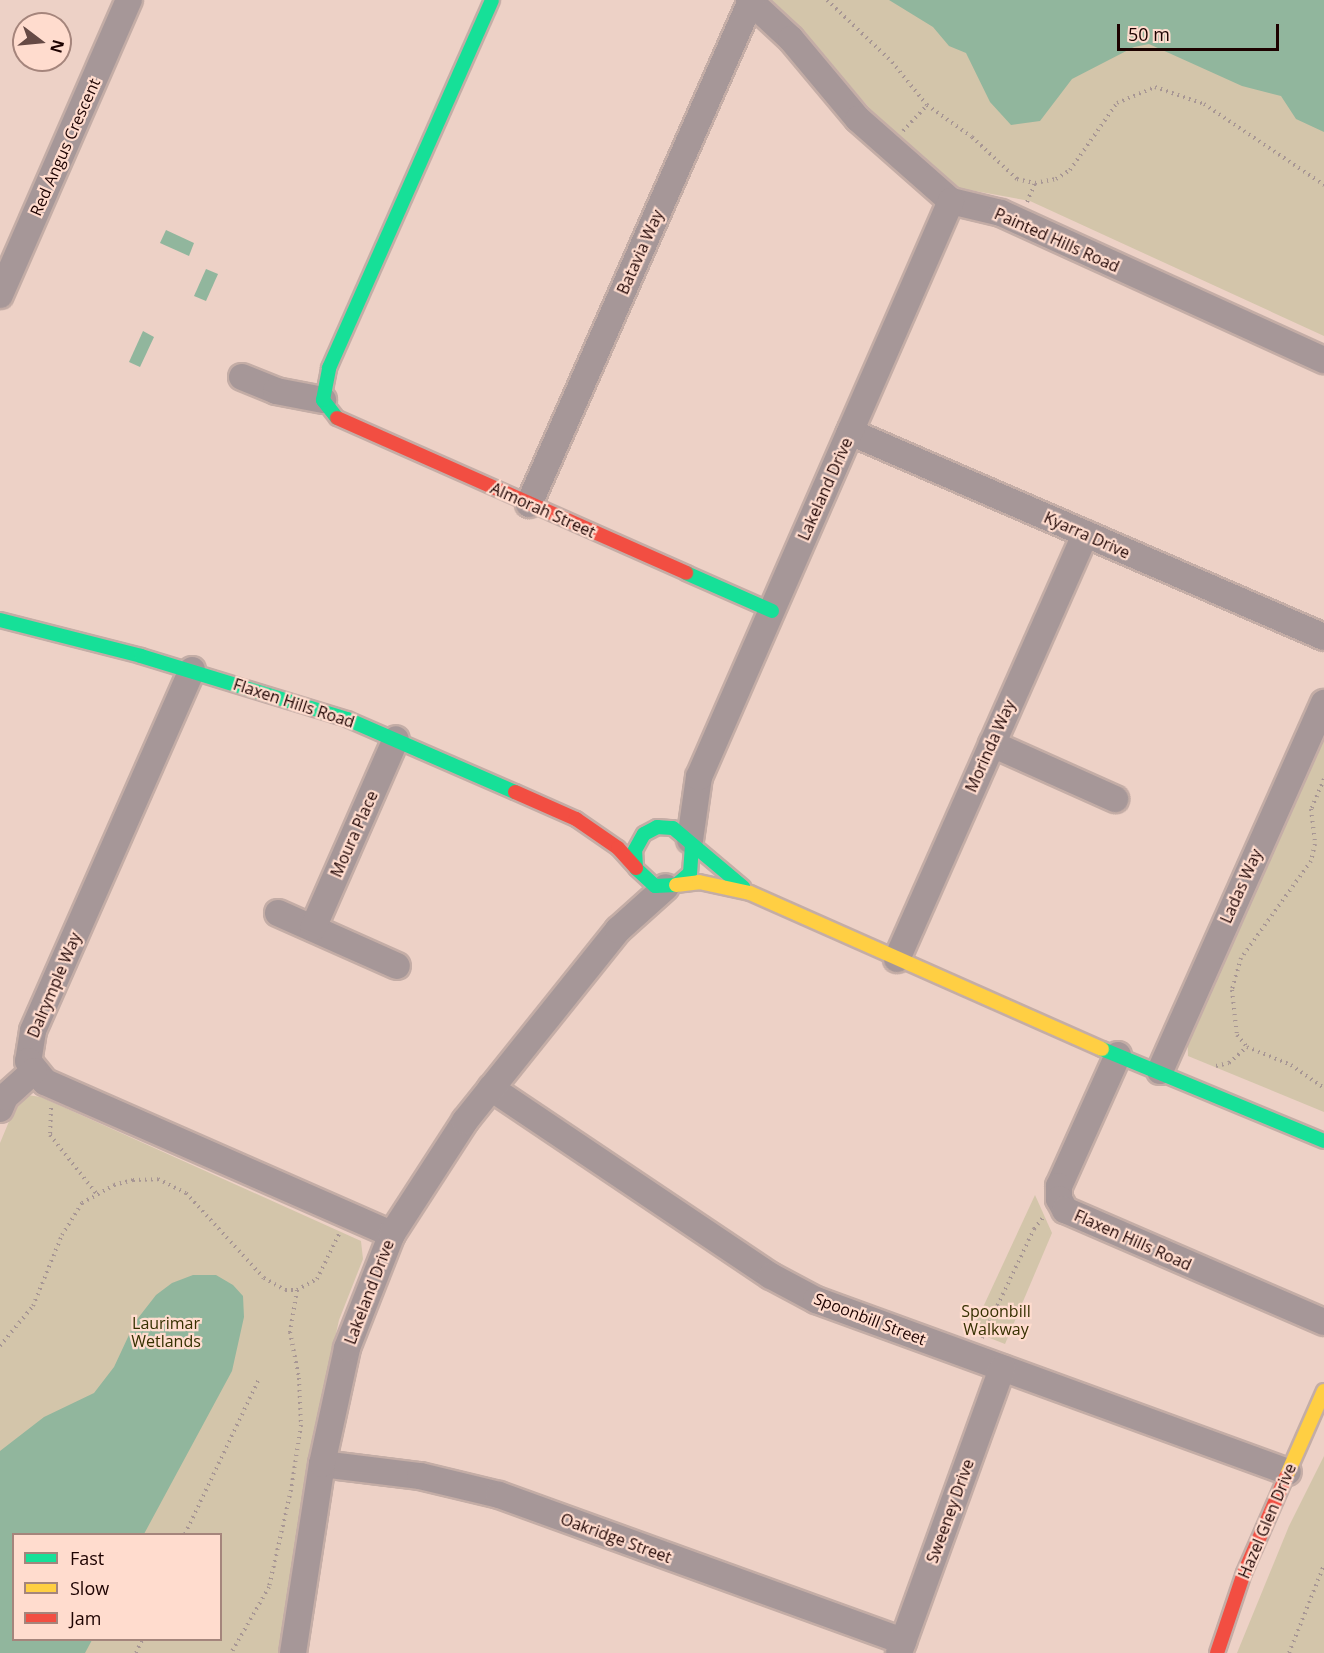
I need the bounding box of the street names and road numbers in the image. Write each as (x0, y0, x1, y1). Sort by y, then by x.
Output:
street label: Red Angus Crescent (26, 75, 104, 219)
street label: Painted Hills Road (991, 204, 1123, 276)
street label: Batavia Way (613, 207, 667, 297)
street label: Lakeland Drive (794, 435, 856, 543)
street label: Almorah Street (488, 478, 598, 542)
street label: Kyarra Drive (1041, 508, 1133, 562)
street label: Flaxen Hills Road (231, 674, 357, 732)
street label: Morinda Way (961, 697, 1019, 795)
street label: Moura Place (326, 788, 382, 880)
street label: Ladas Way (1216, 846, 1266, 926)
street label: Dalrymple Way (23, 929, 85, 1041)
street label: Flaxen Hills Road (1071, 1206, 1195, 1274)
street label: Lakeland Drive (340, 1237, 398, 1347)
street label: Spoonbill Street (811, 1289, 929, 1349)
street label: Sweeney Drive (922, 1456, 978, 1566)
street label: Hazel Glen Drive (1234, 1461, 1300, 1581)
street label: Oakridge Street (558, 1509, 674, 1567)

